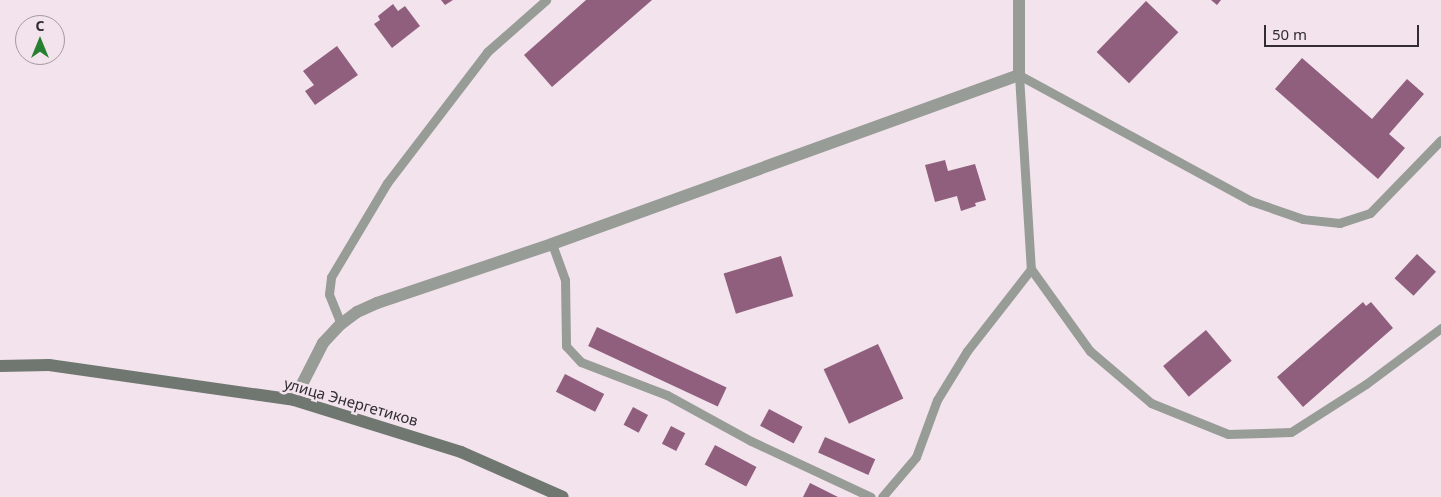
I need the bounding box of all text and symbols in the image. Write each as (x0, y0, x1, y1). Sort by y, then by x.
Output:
north arrow (15, 15, 65, 65)
scale bar (1266, 15, 1421, 47)
text: С (35, 16, 45, 35)
text: 50 m (1272, 24, 1307, 44)
street label: улица Энергетиков (282, 374, 420, 430)

